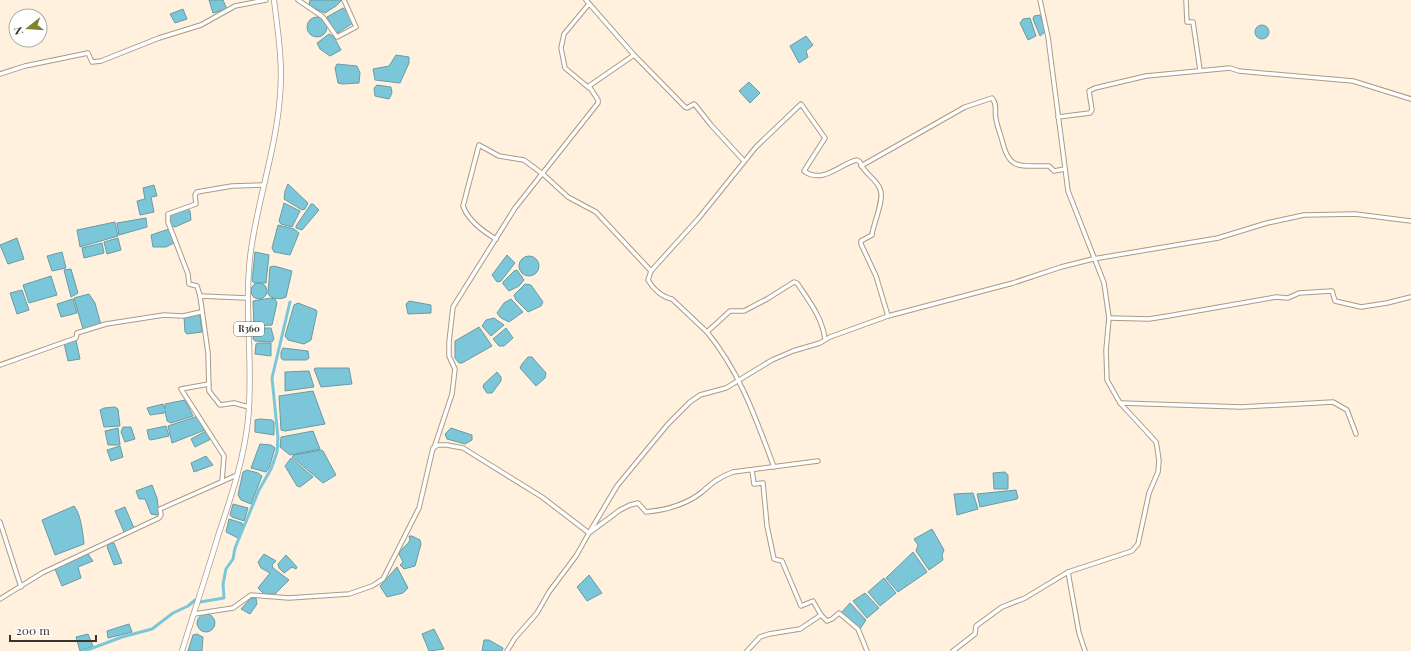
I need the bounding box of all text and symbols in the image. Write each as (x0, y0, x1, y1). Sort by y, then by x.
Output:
north arrow (8, 8, 48, 48)
text: N (10, 25, 26, 37)
road number: R360 (234, 322, 264, 336)
scale bar (10, 617, 96, 643)
text: 200 m (16, 622, 50, 638)

